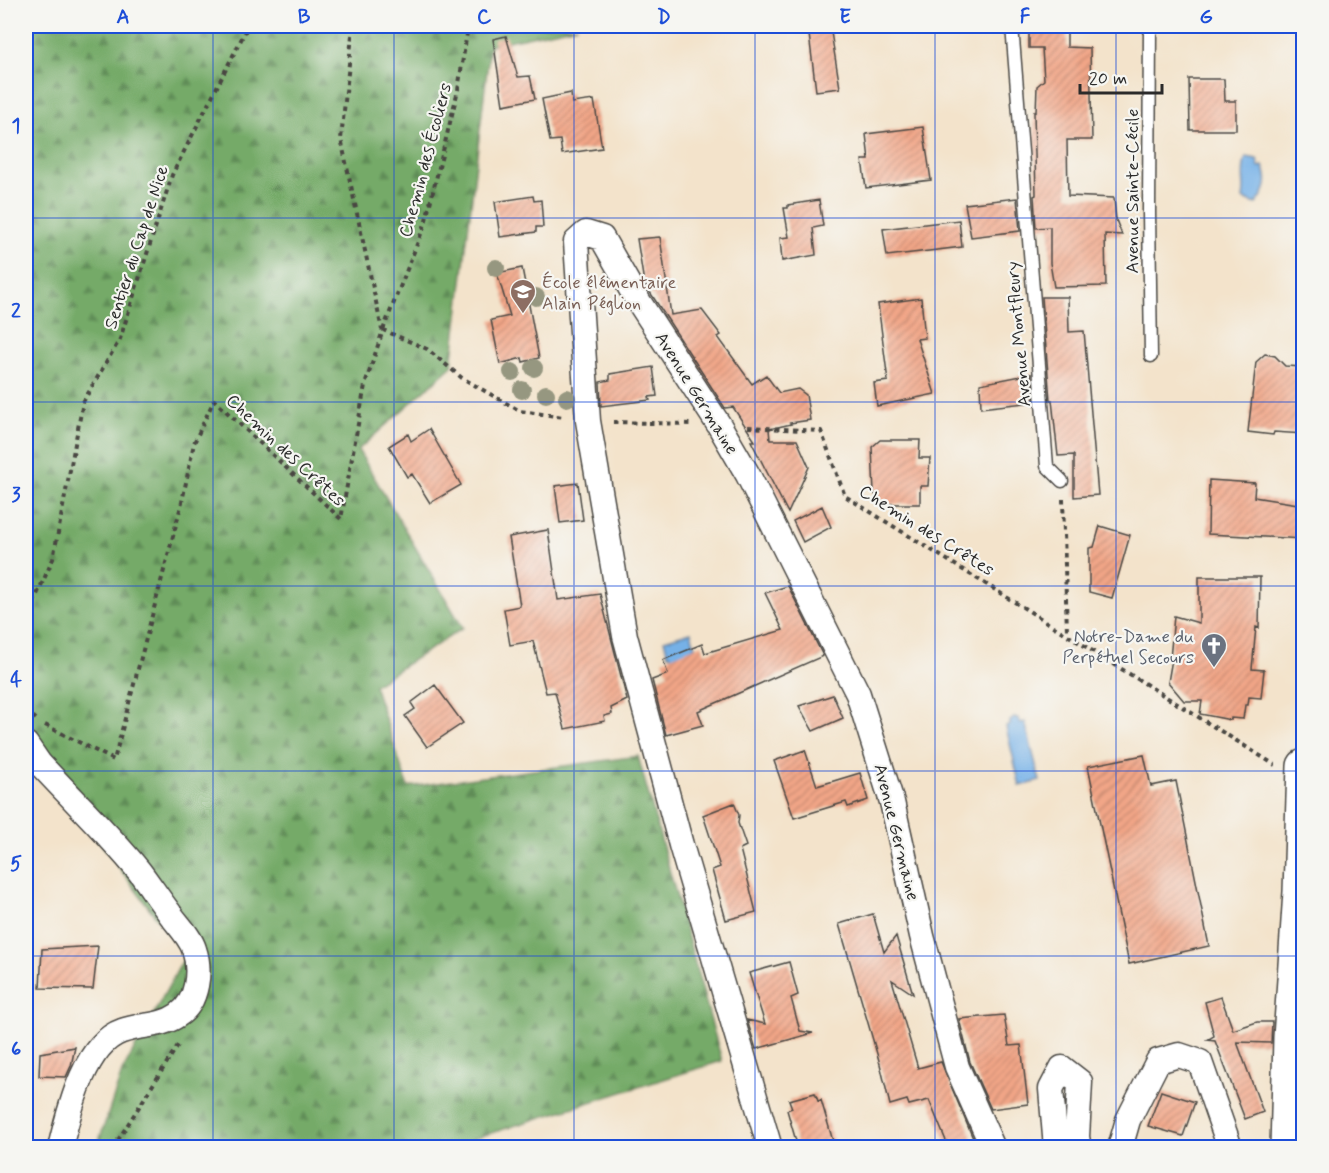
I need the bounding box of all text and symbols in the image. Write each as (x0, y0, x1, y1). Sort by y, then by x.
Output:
text: A (116, 4, 130, 31)
text: B (298, 4, 311, 31)
text: C (477, 4, 492, 31)
text: D (657, 4, 671, 31)
text: E (839, 4, 851, 31)
text: F (1020, 4, 1031, 31)
text: G (1199, 4, 1213, 31)
scale bar (1080, 57, 1162, 95)
text: 20 m (1089, 67, 1127, 91)
street label: Chemin des Écoliers (394, 80, 458, 240)
street label: Avenue Sainte-Cécile (1121, 109, 1145, 273)
text: 1 (12, 113, 20, 140)
street label: Sentier du Cap de Nice (99, 162, 175, 332)
street label: Avenue Montfleury (1001, 260, 1037, 408)
place label: École élémentaire Alain Péglion (542, 271, 677, 316)
school or university icon: École élémentaire Alain Péglion (508, 277, 538, 315)
text: 2 (11, 298, 21, 325)
street label: Avenue Germaine (649, 328, 743, 459)
street label: Chemin des Crêtes (220, 389, 350, 512)
street label: Chemin des Crêtes (854, 480, 999, 582)
text: 3 (11, 482, 21, 509)
place label: Notre-Dame du Perpétuel Secours (1062, 625, 1194, 670)
church icon: Notre-Dame du Perpétuel Secours (1199, 631, 1229, 669)
text: 4 (10, 667, 22, 694)
street label: Avenue Germaine (867, 761, 925, 903)
text: 5 (10, 851, 22, 878)
text: 6 (11, 1036, 21, 1063)

